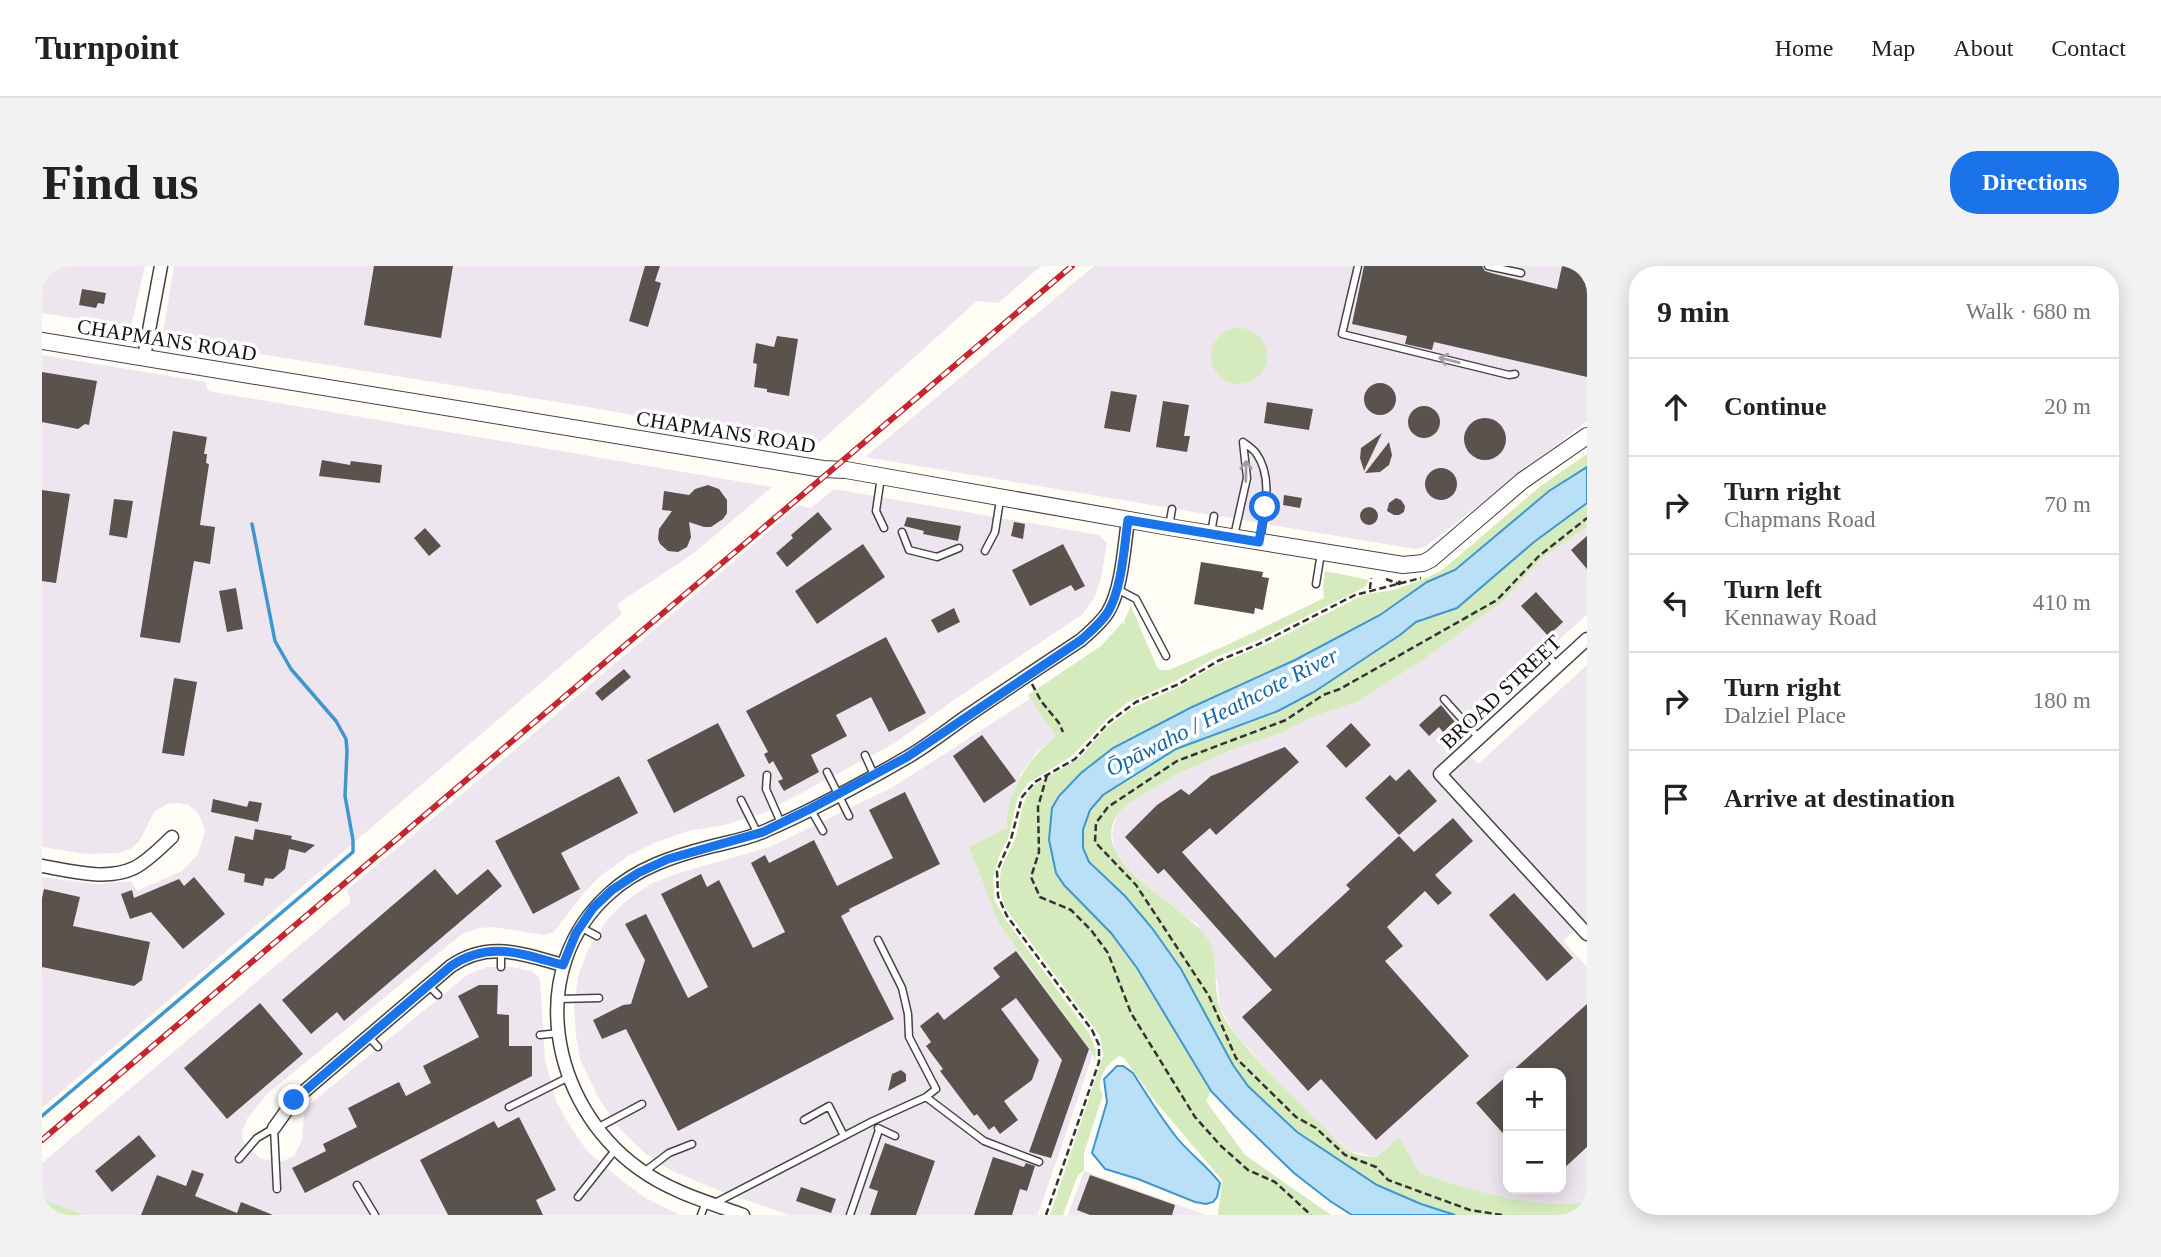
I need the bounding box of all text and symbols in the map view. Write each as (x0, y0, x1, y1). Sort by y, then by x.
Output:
text: Turnpoint (35, 30, 179, 66)
text: Home (1775, 35, 1833, 61)
text: Map (1871, 35, 1915, 61)
text: About (1953, 35, 2013, 61)
text: Contact (2051, 35, 2126, 61)
button: Directions (1950, 151, 2119, 214)
text: Find us (42, 155, 199, 210)
text: 9 min (1657, 295, 1730, 328)
text: Walk · 680 m (1966, 299, 2091, 324)
street label: CHAPMANS ROAD (76, 314, 258, 366)
one-way arrow (1438, 353, 1461, 366)
icon: ahead (1657, 388, 1695, 426)
text: Continue (1724, 392, 1827, 421)
text: 20 m (2044, 394, 2091, 419)
street label: CHAPMANS ROAD (635, 406, 817, 458)
one-way arrow (1239, 460, 1253, 483)
text: Turn right (1724, 477, 1841, 506)
icon: right (1657, 486, 1695, 524)
route start (1249, 491, 1280, 522)
text: 70 m (2044, 492, 2091, 517)
text: Chapmans Road (1724, 507, 1875, 532)
text: Turn left (1724, 575, 1822, 604)
icon: left (1657, 584, 1695, 622)
text: 410 m (2033, 590, 2091, 615)
text: Kennaway Road (1724, 605, 1877, 630)
street label: BROAD STREET (1436, 630, 1566, 754)
water label: Ōpāwaho / Heathcote River (1102, 642, 1343, 782)
text: Turn right (1724, 673, 1841, 702)
icon: right (1657, 682, 1695, 720)
text: 180 m (2033, 688, 2091, 713)
text: Dalziel Place (1724, 703, 1846, 728)
icon: arrive (1657, 780, 1695, 818)
text: Arrive at destination (1724, 784, 1955, 813)
map controls (1503, 1068, 1566, 1194)
button: + (1503, 1068, 1566, 1131)
route end (278, 1084, 309, 1115)
button: − (1503, 1131, 1566, 1194)

